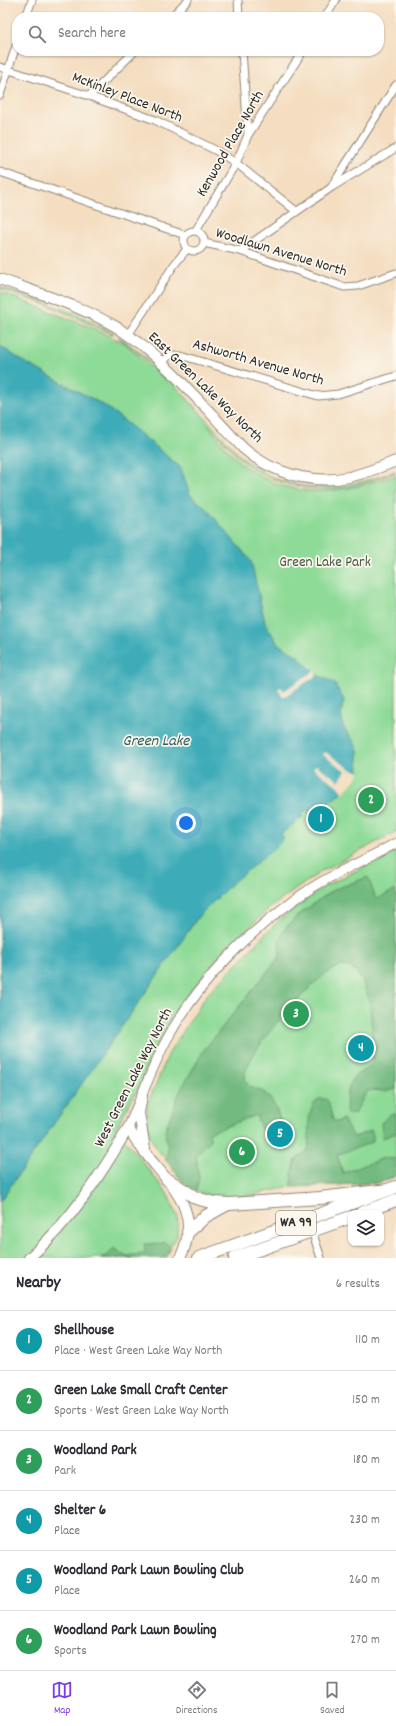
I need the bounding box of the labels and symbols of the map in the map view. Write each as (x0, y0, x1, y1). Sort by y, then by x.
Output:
street label: McKinley Place North (69, 67, 186, 129)
street label: Kenwood Place North (192, 87, 270, 201)
street label: Woodlawn Avenue North (213, 223, 349, 283)
street label: East Green Lake Way North (143, 327, 268, 449)
street label: Ashworth Avenue North (190, 334, 326, 392)
park label: Green Lake Park (279, 552, 371, 574)
water label: Green Lake (123, 730, 190, 753)
pin: 2 (358, 785, 384, 815)
pin: 1 (308, 804, 334, 834)
your location (176, 813, 196, 833)
pin: 3 (283, 999, 309, 1029)
street label: West Green Lake Way North (89, 1004, 179, 1152)
pin: 4 (348, 1033, 374, 1063)
pin: 5 (267, 1119, 293, 1149)
pin: 6 (229, 1137, 255, 1167)
road number: WA 99 (276, 1211, 316, 1235)

